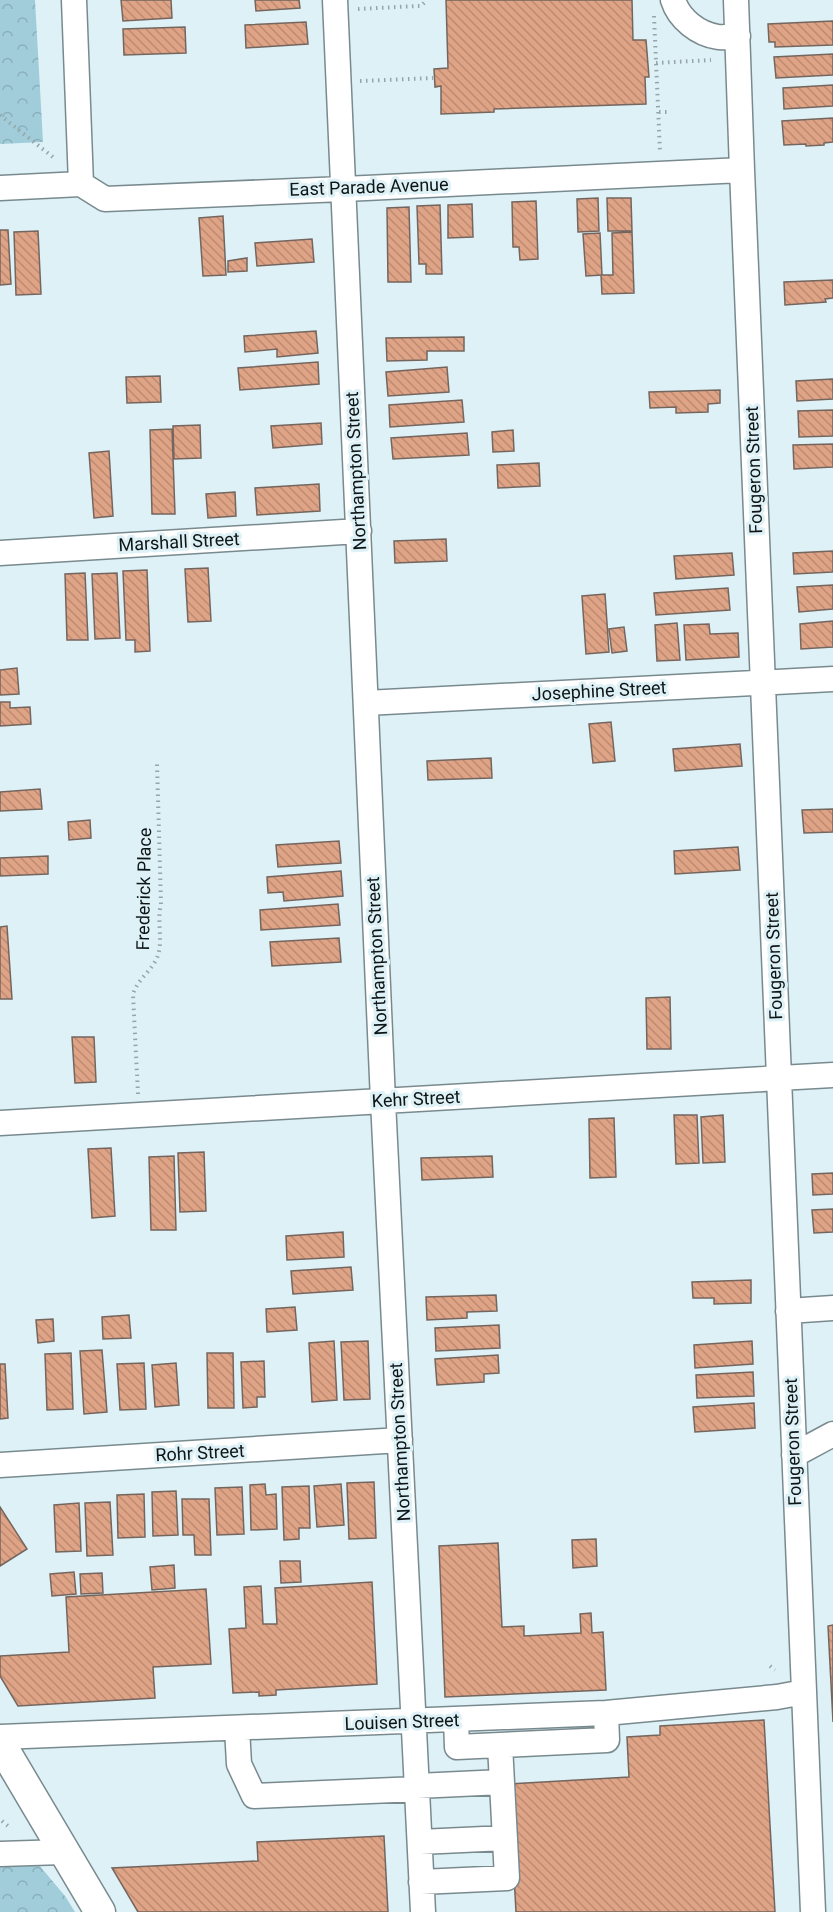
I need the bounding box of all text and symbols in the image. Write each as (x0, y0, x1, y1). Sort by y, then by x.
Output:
street label: East Parade Avenue (289, 173, 449, 200)
street label: Northampton Street (341, 391, 370, 551)
street label: Fougeron Street (741, 406, 766, 534)
street label: Marshall Street (118, 528, 240, 555)
street label: Josephine Street (531, 676, 667, 705)
street label: Frederick Place (132, 827, 155, 951)
street label: Northampton Street (362, 876, 391, 1036)
street label: Fougeron Street (761, 892, 786, 1020)
street label: Kehr Street (371, 1086, 461, 1111)
street label: Northampton Street (385, 1362, 414, 1522)
street label: Fougeron Street (780, 1378, 805, 1506)
street label: Rohr Street (155, 1440, 245, 1465)
street label: Louisen Street (344, 1709, 460, 1734)

